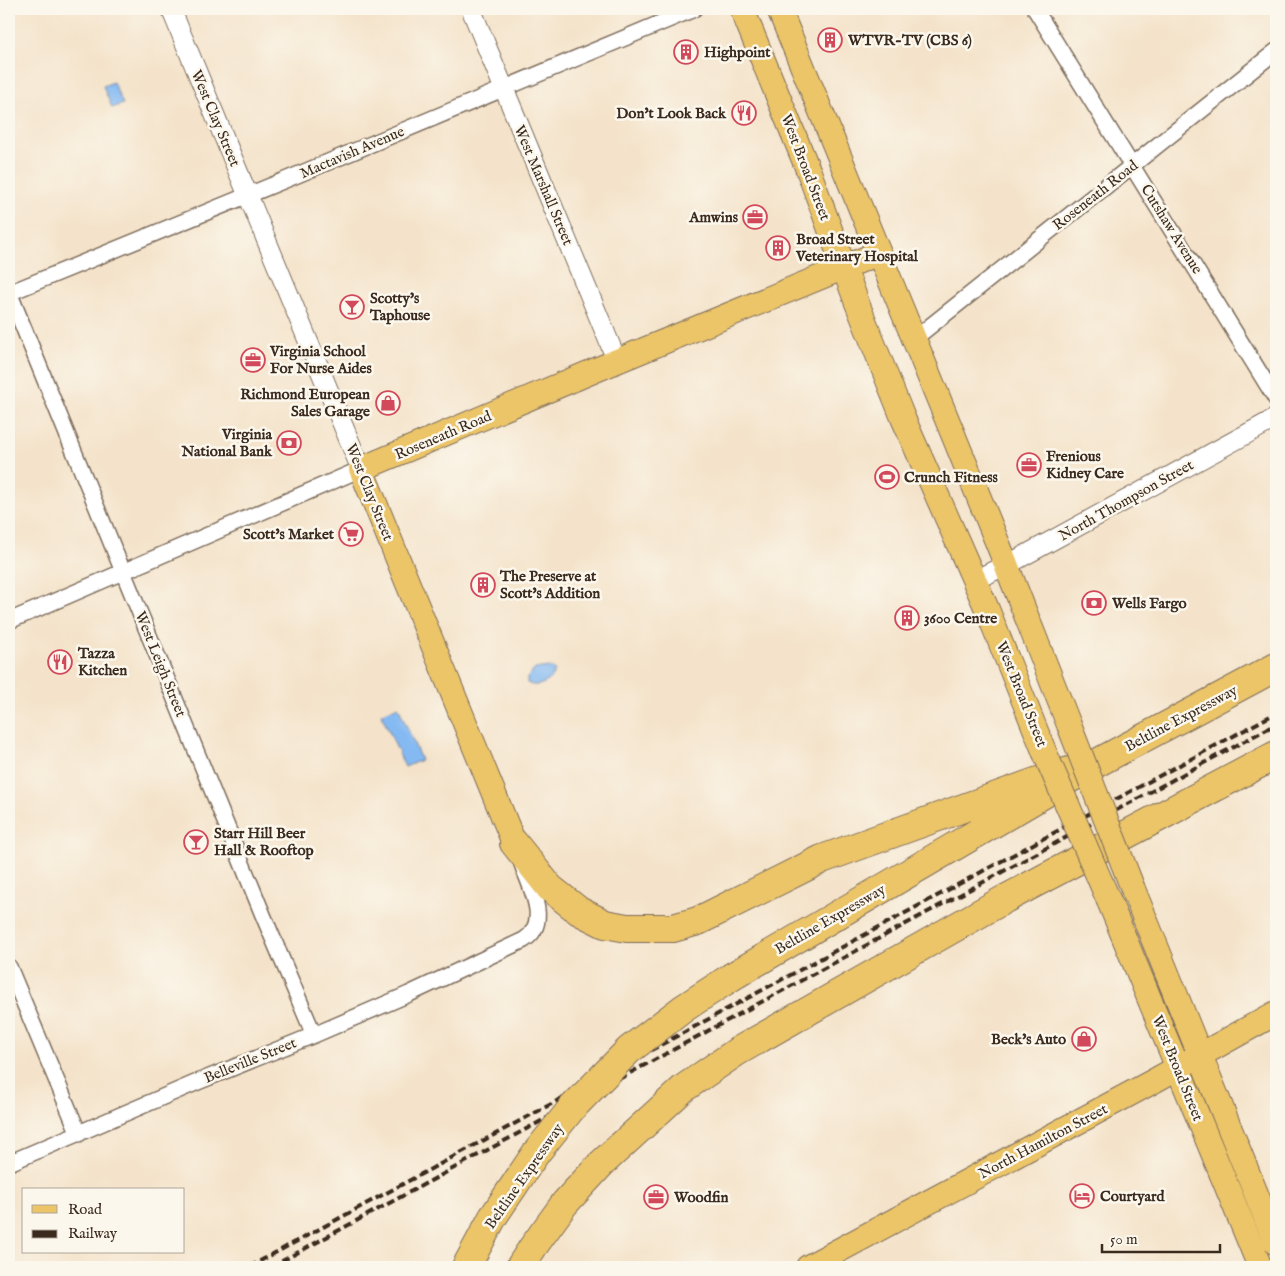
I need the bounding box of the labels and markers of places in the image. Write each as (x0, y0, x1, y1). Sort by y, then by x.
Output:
building icon: WTVR-TV (CBS 6) (817, 27, 843, 53)
place label: WTVR-TV (CBS 6) (847, 31, 972, 50)
building icon: Highpoint (673, 39, 699, 65)
place label: Highpoint (704, 43, 771, 62)
restaurant icon: Don't Look Back (731, 100, 757, 126)
place label: Don't Look Back (616, 104, 727, 123)
office icon: Amwins (742, 204, 768, 230)
place label: Amwins (688, 208, 739, 227)
place label: Broad Street Veterinary Hospital (795, 230, 919, 266)
building icon: Broad Street Veterinary Hospital (765, 235, 791, 261)
place label: Scotty's Taphouse (369, 289, 430, 325)
bar icon: Scotty's Taphouse (339, 294, 365, 320)
place label: Virginia School For Nurse Aides (269, 342, 372, 378)
office icon: Virginia School For Nurse Aides (240, 347, 266, 373)
place label: Richmond European Sales Garage (240, 385, 370, 421)
shop icon: Richmond European Sales Garage (375, 390, 401, 416)
place label: Virginia National Bank (181, 425, 273, 461)
bank icon: Virginia National Bank (276, 430, 302, 456)
place label: Frenious Kidney Care (1046, 447, 1124, 483)
office icon: Frenious Kidney Care (1016, 452, 1042, 478)
sports icon: Crunch Fitness (874, 464, 900, 490)
place label: Crunch Fitness (904, 468, 998, 487)
supermarket icon: Scott's Market (338, 521, 364, 547)
place label: Scott's Market (243, 525, 335, 544)
place label: The Preserve at Scott's Addition (499, 567, 600, 603)
building icon: The Preserve at Scott's Addition (470, 572, 496, 598)
bank icon: Wells Fargo (1081, 590, 1107, 616)
place label: Wells Fargo (1111, 594, 1187, 613)
building icon: 3600 Centre (894, 605, 920, 631)
place label: 3600 Centre (924, 609, 997, 628)
place label: Tazza Kitchen (77, 644, 127, 680)
restaurant icon: Tazza Kitchen (47, 649, 73, 675)
place label: Starr Hill Beer Hall & Rooftop (214, 824, 314, 860)
bar icon: Starr Hill Beer Hall & Rooftop (183, 829, 209, 855)
shop icon: Beck's Auto (1071, 1026, 1097, 1052)
place label: Beck's Auto (991, 1030, 1066, 1049)
hotel icon: Courtyard (1069, 1183, 1095, 1209)
office icon: Woodfin (643, 1184, 669, 1210)
place label: Courtyard (1100, 1187, 1165, 1206)
place label: Woodfin (673, 1188, 728, 1207)

